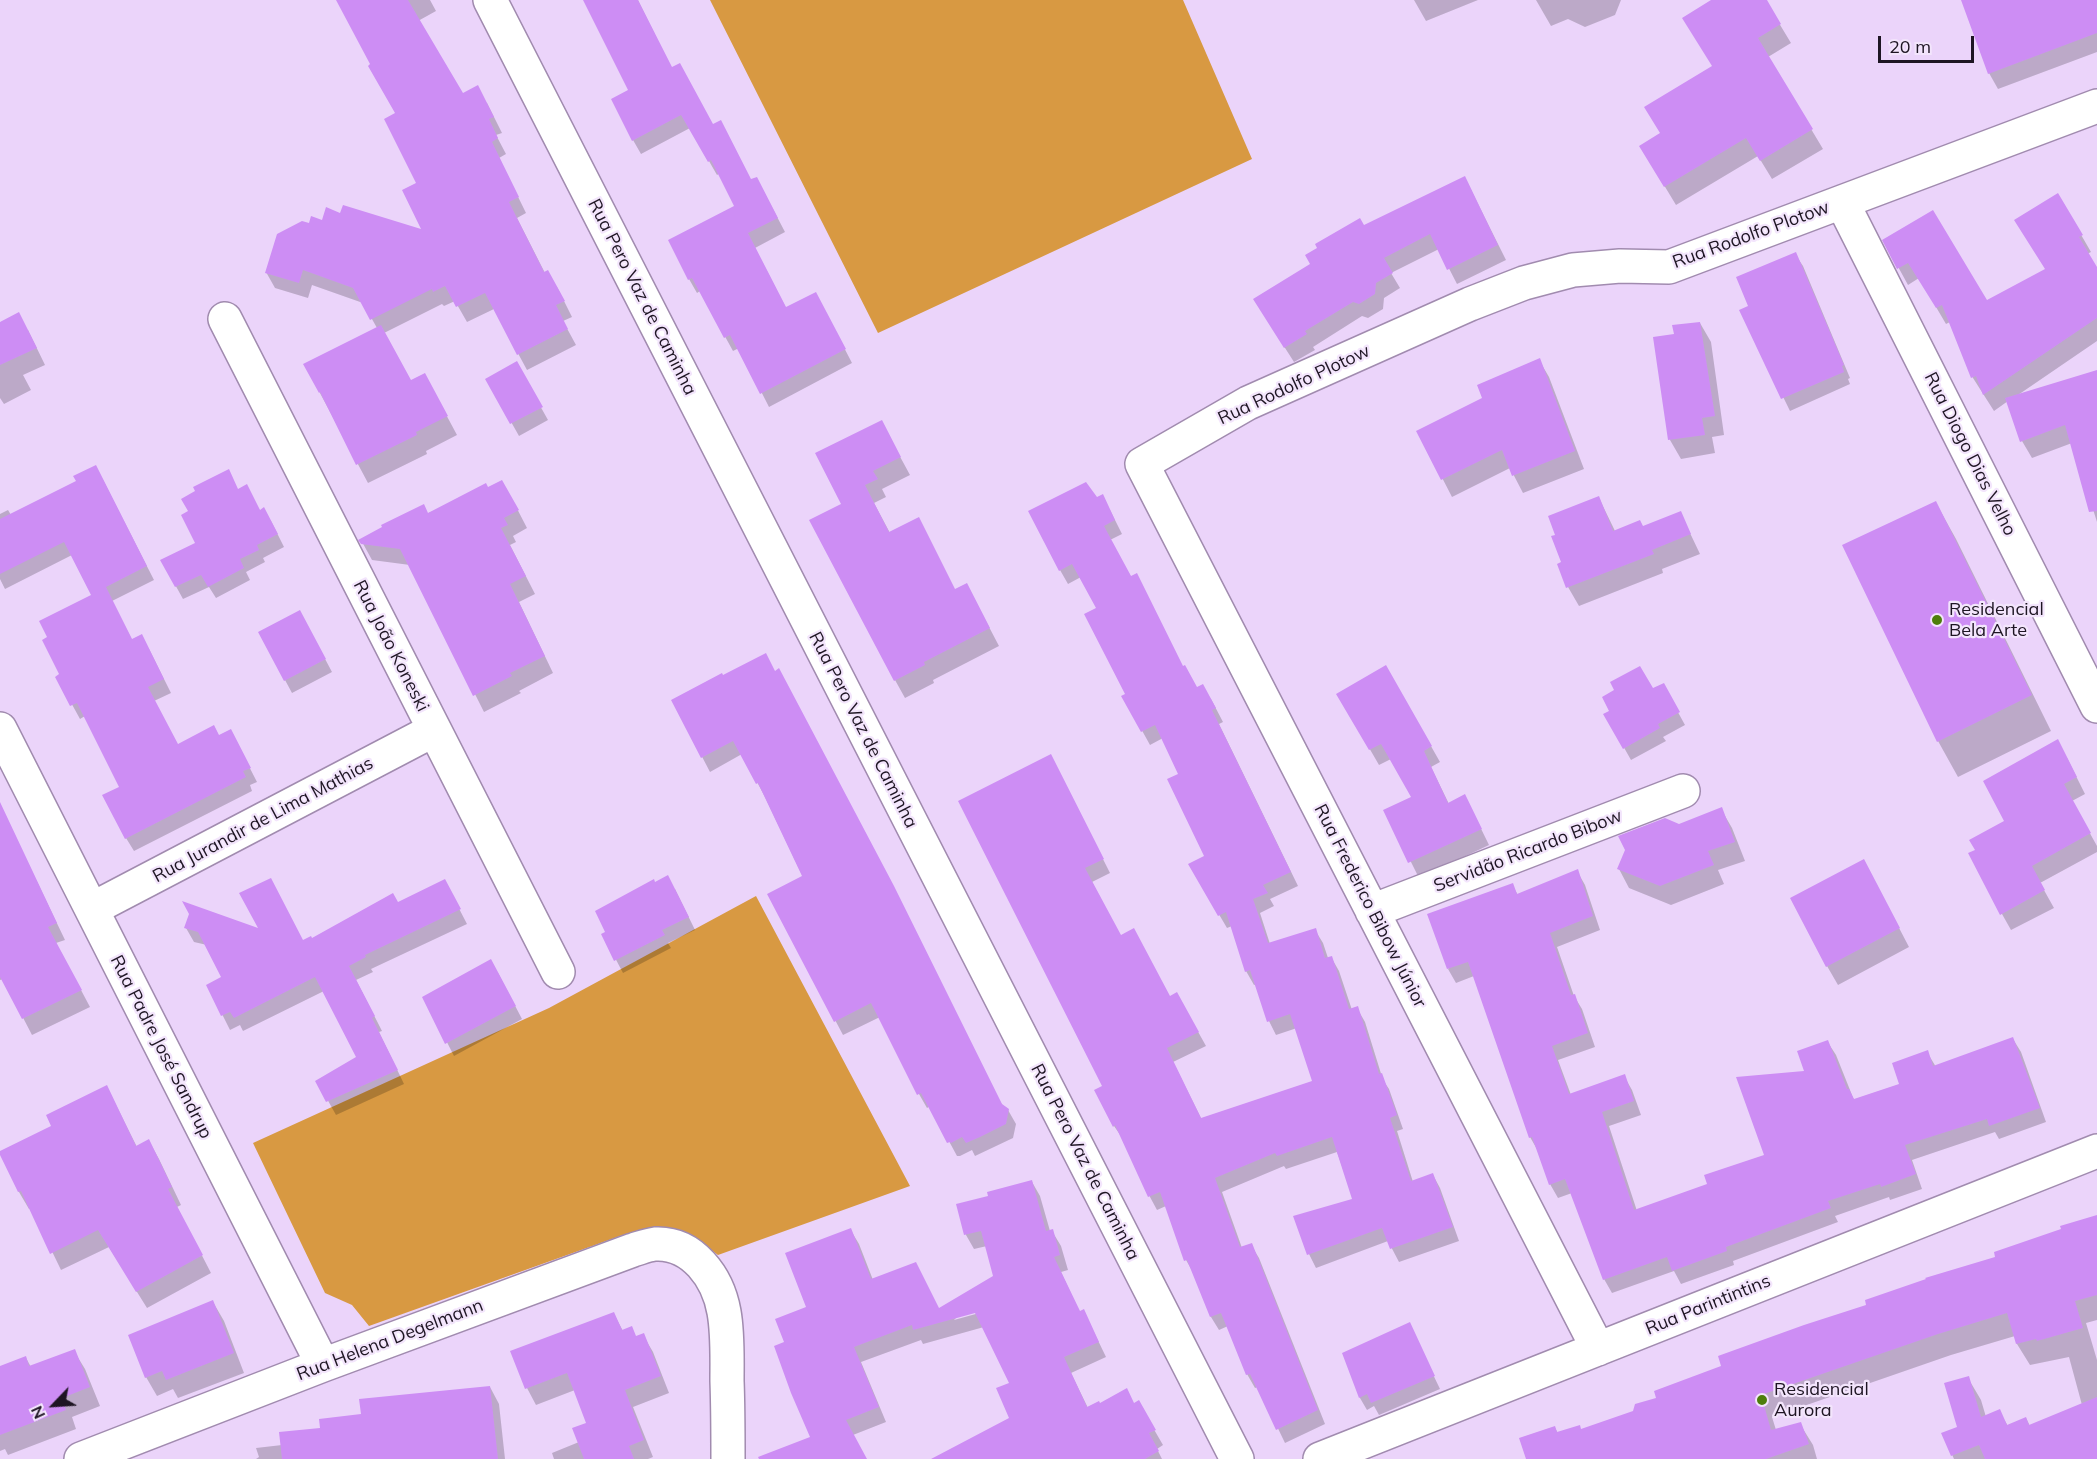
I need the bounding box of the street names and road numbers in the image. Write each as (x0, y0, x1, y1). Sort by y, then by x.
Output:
street label: Rua Pero Vaz de Caminha (583, 195, 701, 399)
street label: Rua Rodolfo Plotow (1670, 197, 1832, 273)
street label: Rua Rodolfo Plotow (1215, 340, 1373, 430)
street label: Rua Diogo Dias Velho (1919, 369, 2021, 539)
street label: Rua João Koneski (349, 577, 433, 715)
street label: Rua Pero Vaz de Caminha (804, 628, 922, 832)
street label: Rua Jurandir de Lima Mathias (149, 753, 377, 887)
street label: Rua Frederico Bibow Júnior (1309, 801, 1431, 1011)
street label: Servidão Ricardo Bibow (1431, 805, 1625, 897)
street label: Rua Padre José Sandrup (105, 952, 217, 1142)
street label: Rua Pero Vaz de Caminha (1026, 1060, 1144, 1264)
street label: Rua Parintintins (1642, 1270, 1774, 1340)
street label: Rua Helena Degelmann (294, 1294, 486, 1386)

